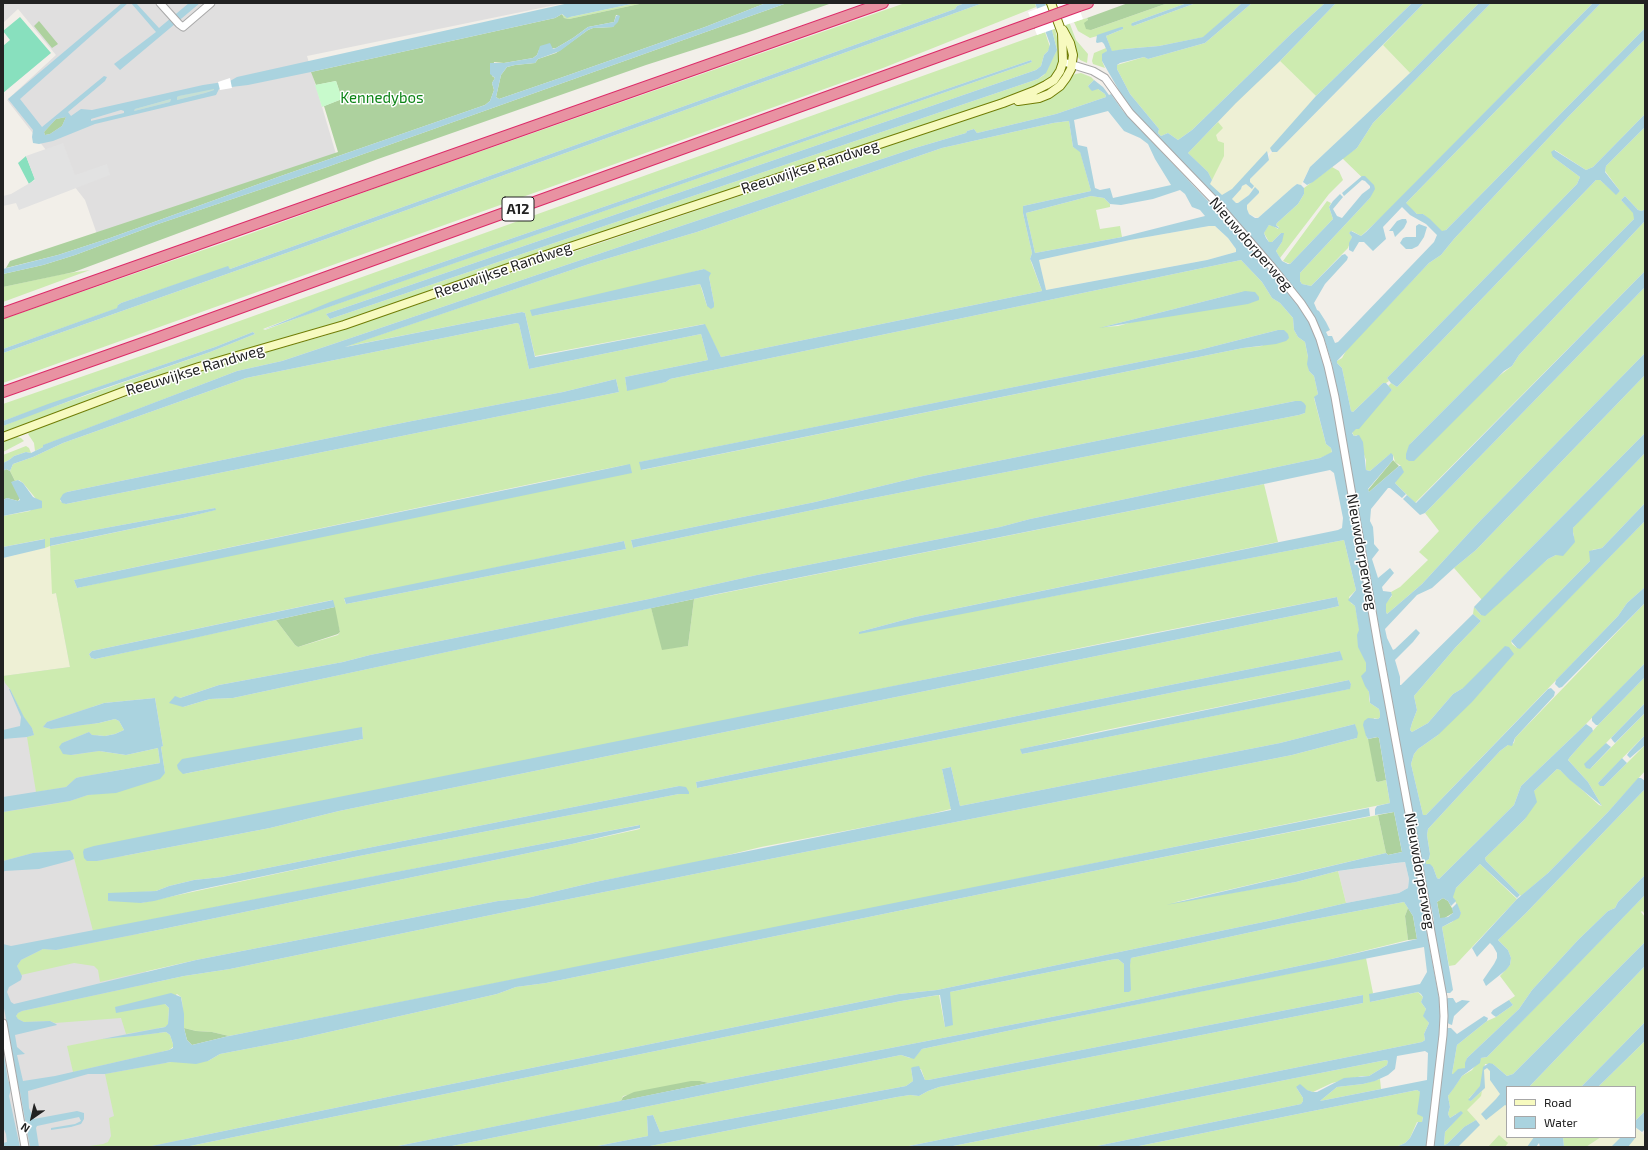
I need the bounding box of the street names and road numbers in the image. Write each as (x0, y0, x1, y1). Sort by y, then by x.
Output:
street label: Reeuwijkse Randweg (739, 136, 881, 198)
street label: Nieuwdorperweg (1206, 194, 1296, 294)
road number: A12 (502, 197, 534, 221)
street label: Reeuwijkse Randweg (432, 238, 574, 302)
street label: Reeuwijkse Randweg (124, 340, 266, 400)
street label: Nieuwdorperweg (1343, 492, 1381, 612)
street label: Nieuwdorperweg (1401, 811, 1439, 931)

